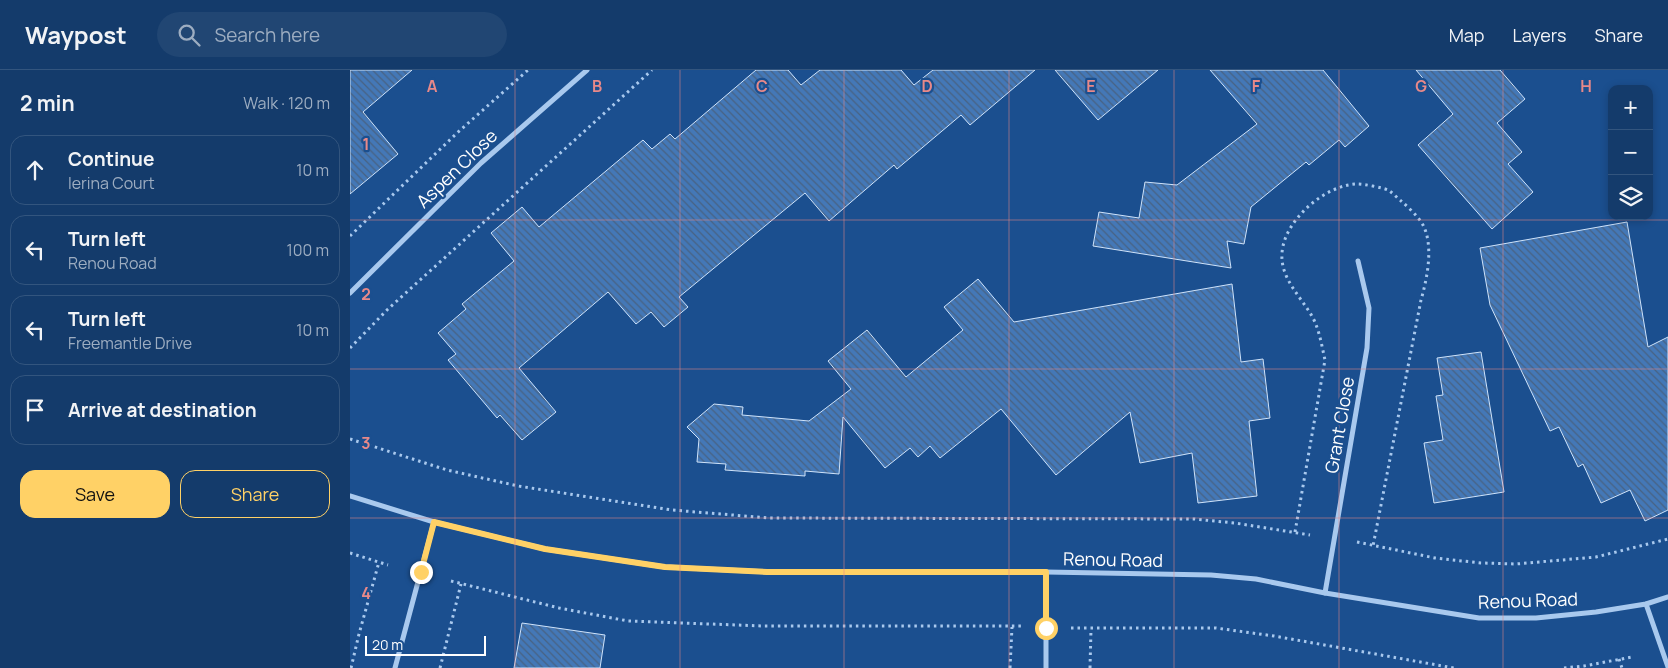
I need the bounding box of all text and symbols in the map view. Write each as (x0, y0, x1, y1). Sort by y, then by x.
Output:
search box (157, 12, 507, 57)
text: Waypost (25, 18, 127, 51)
icon: search (175, 21, 203, 49)
text: Search here (215, 22, 320, 48)
text: Map (1449, 23, 1484, 47)
text: Layers (1512, 23, 1566, 47)
text: Share (1594, 23, 1643, 47)
text: A (427, 75, 438, 97)
text: B (592, 75, 602, 97)
text: C (756, 75, 768, 97)
text: D (921, 75, 933, 97)
text: E (1086, 75, 1096, 97)
text: F (1252, 75, 1261, 97)
text: G (1415, 75, 1427, 97)
text: H (1580, 75, 1592, 97)
map controls (1608, 85, 1653, 220)
button: + (1608, 85, 1653, 130)
text: 2 min (20, 89, 75, 117)
text: Walk · 120 m (243, 92, 330, 114)
street label: Aspen Close (411, 124, 502, 213)
button: − (1608, 130, 1653, 175)
text: 1 (362, 133, 370, 155)
text: Continue (68, 146, 154, 172)
icon: ahead (21, 156, 49, 184)
text: 10 m (296, 159, 329, 181)
text: Ierina Court (68, 172, 155, 194)
button: layers (1608, 175, 1653, 220)
text: Turn left (68, 226, 146, 252)
icon: left (21, 236, 49, 264)
text: 100 m (286, 239, 329, 261)
text: Renou Road (68, 252, 157, 274)
text: 2 (361, 283, 371, 305)
text: Turn left (68, 306, 146, 332)
icon: left (21, 316, 49, 344)
text: 10 m (296, 319, 329, 341)
text: Freemantle Drive (68, 332, 192, 354)
street label: Grant Close (1319, 375, 1359, 475)
icon: arrive (21, 396, 49, 424)
text: Arrive at destination (68, 397, 257, 423)
text: 3 (361, 432, 371, 454)
button: Save (20, 470, 170, 518)
button: Share (180, 470, 330, 518)
street label: Renou Road (1063, 546, 1163, 572)
route end (410, 561, 433, 584)
text: 4 (361, 582, 371, 604)
street label: Renou Road (1478, 586, 1578, 614)
route start (1035, 617, 1058, 640)
scale bar (365, 633, 486, 656)
text: 20 m (372, 635, 403, 654)

